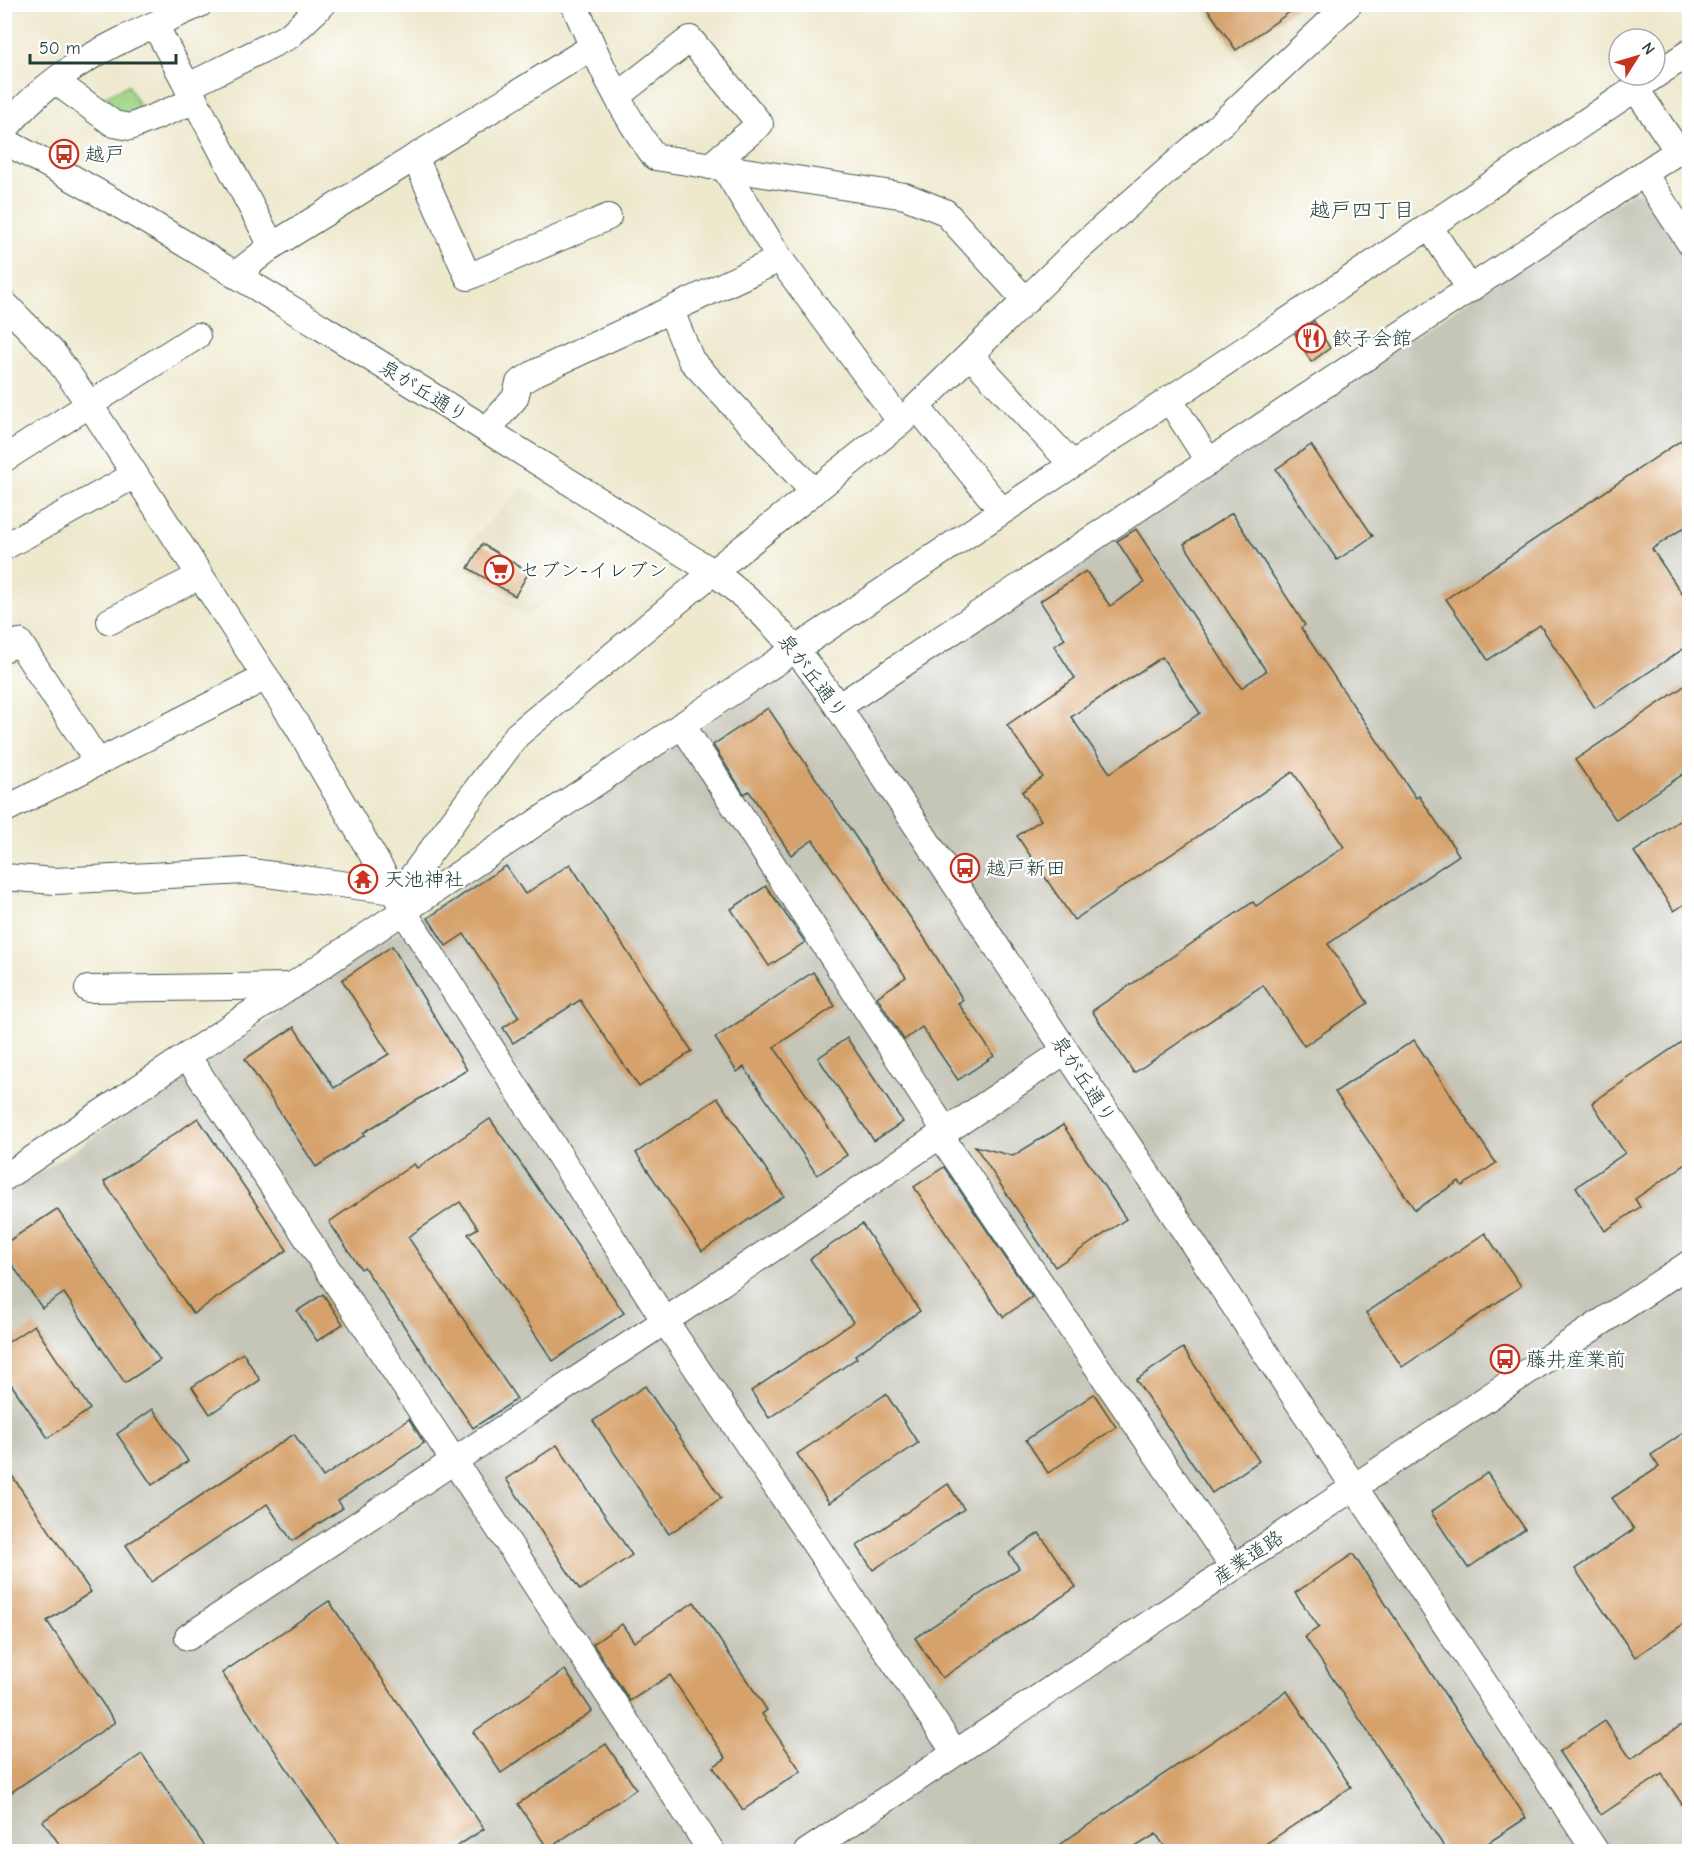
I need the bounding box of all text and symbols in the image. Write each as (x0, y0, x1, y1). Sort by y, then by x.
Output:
scale bar (30, 27, 176, 65)
north arrow (1607, 27, 1667, 87)
text: 50 m (39, 38, 81, 59)
text: N (1638, 39, 1659, 58)
bus stop icon: 越戸 (48, 138, 80, 170)
place label: 越戸 (85, 143, 125, 166)
district label: 越戸四丁目 (1310, 198, 1415, 222)
restaurant icon: 餃子会館 (1295, 322, 1327, 354)
place label: 餃子会館 (1332, 327, 1412, 350)
street label: 泉が丘通り (375, 355, 472, 428)
supermarket icon: セブン-イレブン (483, 554, 515, 586)
place label: セブン-イレブン (520, 559, 668, 582)
street label: 泉が丘通り (773, 629, 852, 723)
bus stop icon: 越戸新田 (949, 852, 981, 884)
place label: 越戸新田 (986, 857, 1066, 880)
temple icon: 天池神社 (347, 863, 379, 895)
place label: 天池神社 (384, 868, 464, 891)
street label: 泉が丘通り (1047, 1031, 1120, 1127)
bus stop icon: 藤井産業前 (1489, 1343, 1521, 1375)
place label: 藤井産業前 (1526, 1348, 1626, 1371)
street label: 産業道路 (1209, 1526, 1288, 1589)

